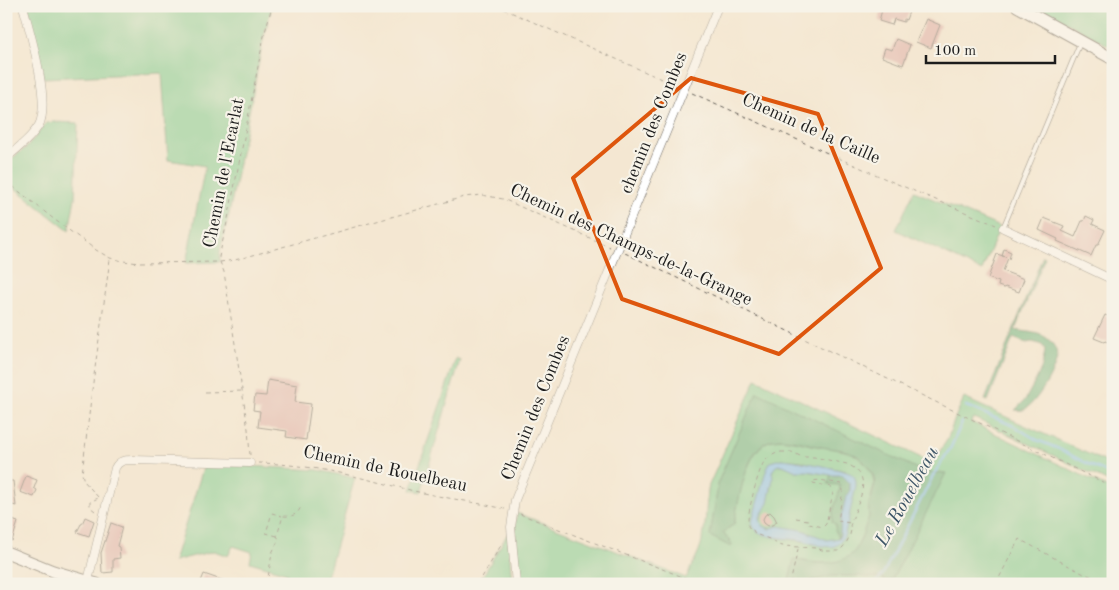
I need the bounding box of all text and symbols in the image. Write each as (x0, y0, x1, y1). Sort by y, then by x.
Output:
scale bar (926, 32, 1055, 64)
text: 100 m (934, 44, 976, 59)
street label: chemin des Combes (617, 49, 691, 196)
street label: Chemin de la Caille (739, 90, 883, 168)
street label: Chemin de l'Ecarlat (201, 96, 247, 250)
street label: Chemin des Champs-de-la-Grange (507, 181, 755, 309)
street label: Chemin des Combes (499, 333, 573, 483)
street label: Chemin de Rouelbeau (301, 443, 469, 495)
water label: Le Rouelbeau (872, 444, 943, 551)

